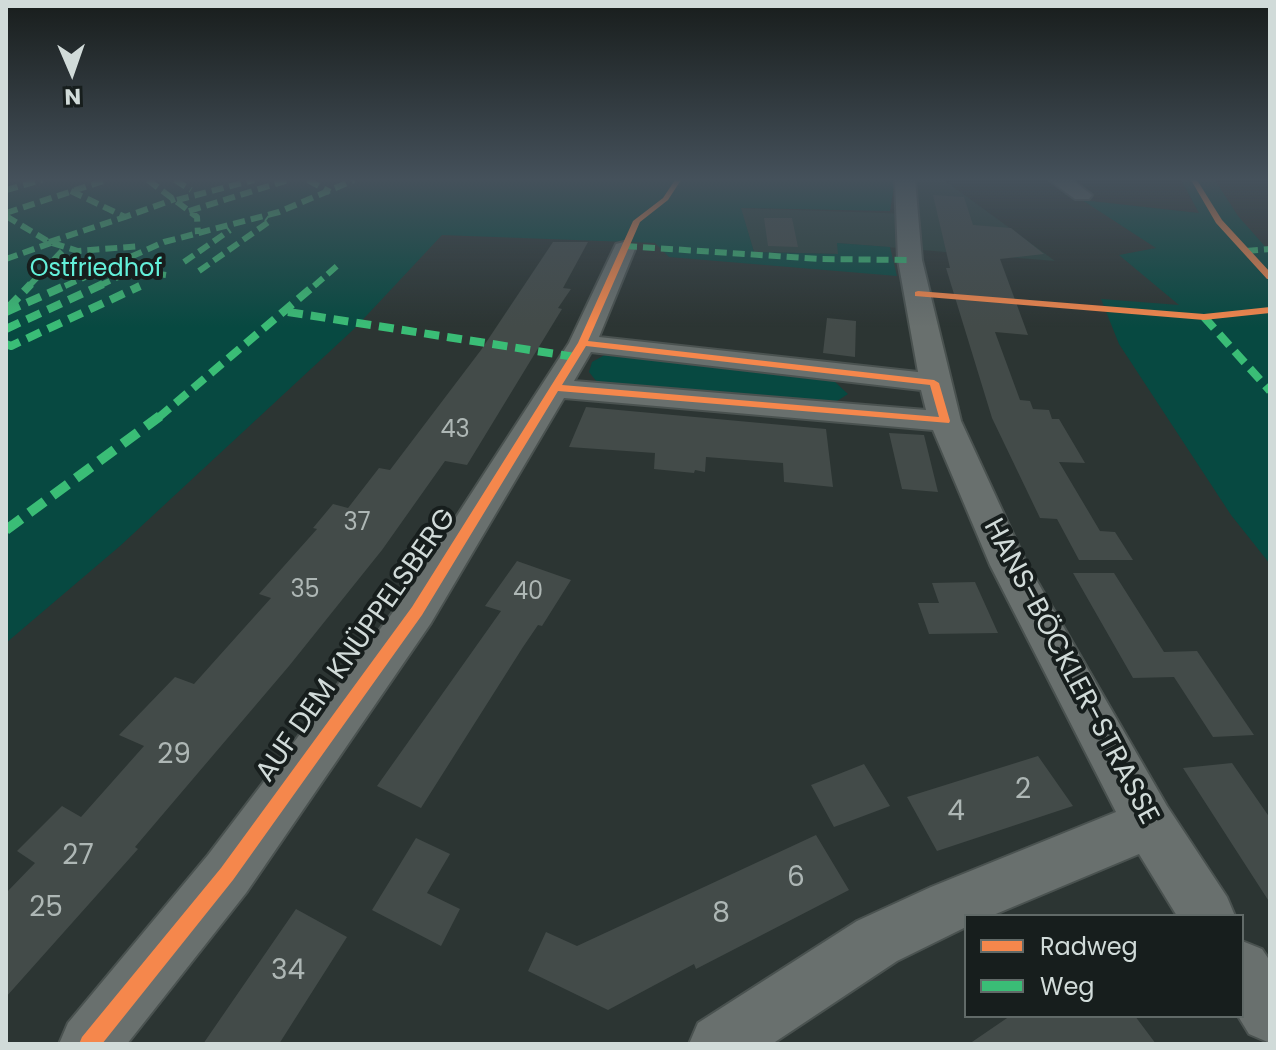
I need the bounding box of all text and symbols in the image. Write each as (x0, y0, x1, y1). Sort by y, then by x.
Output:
north arrow (32, 32, 112, 112)
text: N (64, 81, 82, 112)
park label: Ostfriedhof (30, 256, 162, 284)
house number: 43 (440, 417, 470, 445)
street label: AUF DEM KNÜPPELSBERG (250, 503, 464, 789)
house number: 37 (343, 510, 371, 538)
street label: HANS-BÖCKLER-STRASSE (975, 514, 1165, 830)
house number: 35 (290, 577, 320, 605)
house number: 40 (513, 579, 543, 607)
house number: 29 (157, 739, 191, 773)
house number: 2 (1015, 774, 1031, 808)
house number: 4 (947, 796, 965, 830)
house number: 27 (62, 840, 94, 874)
house number: 6 (787, 862, 805, 896)
house number: 25 (29, 892, 63, 926)
house number: 8 (712, 898, 730, 932)
legend (964, 914, 1244, 1018)
text: Radweg (1040, 930, 1138, 963)
house number: 34 (271, 955, 305, 989)
text: Weg (1040, 970, 1095, 1003)

